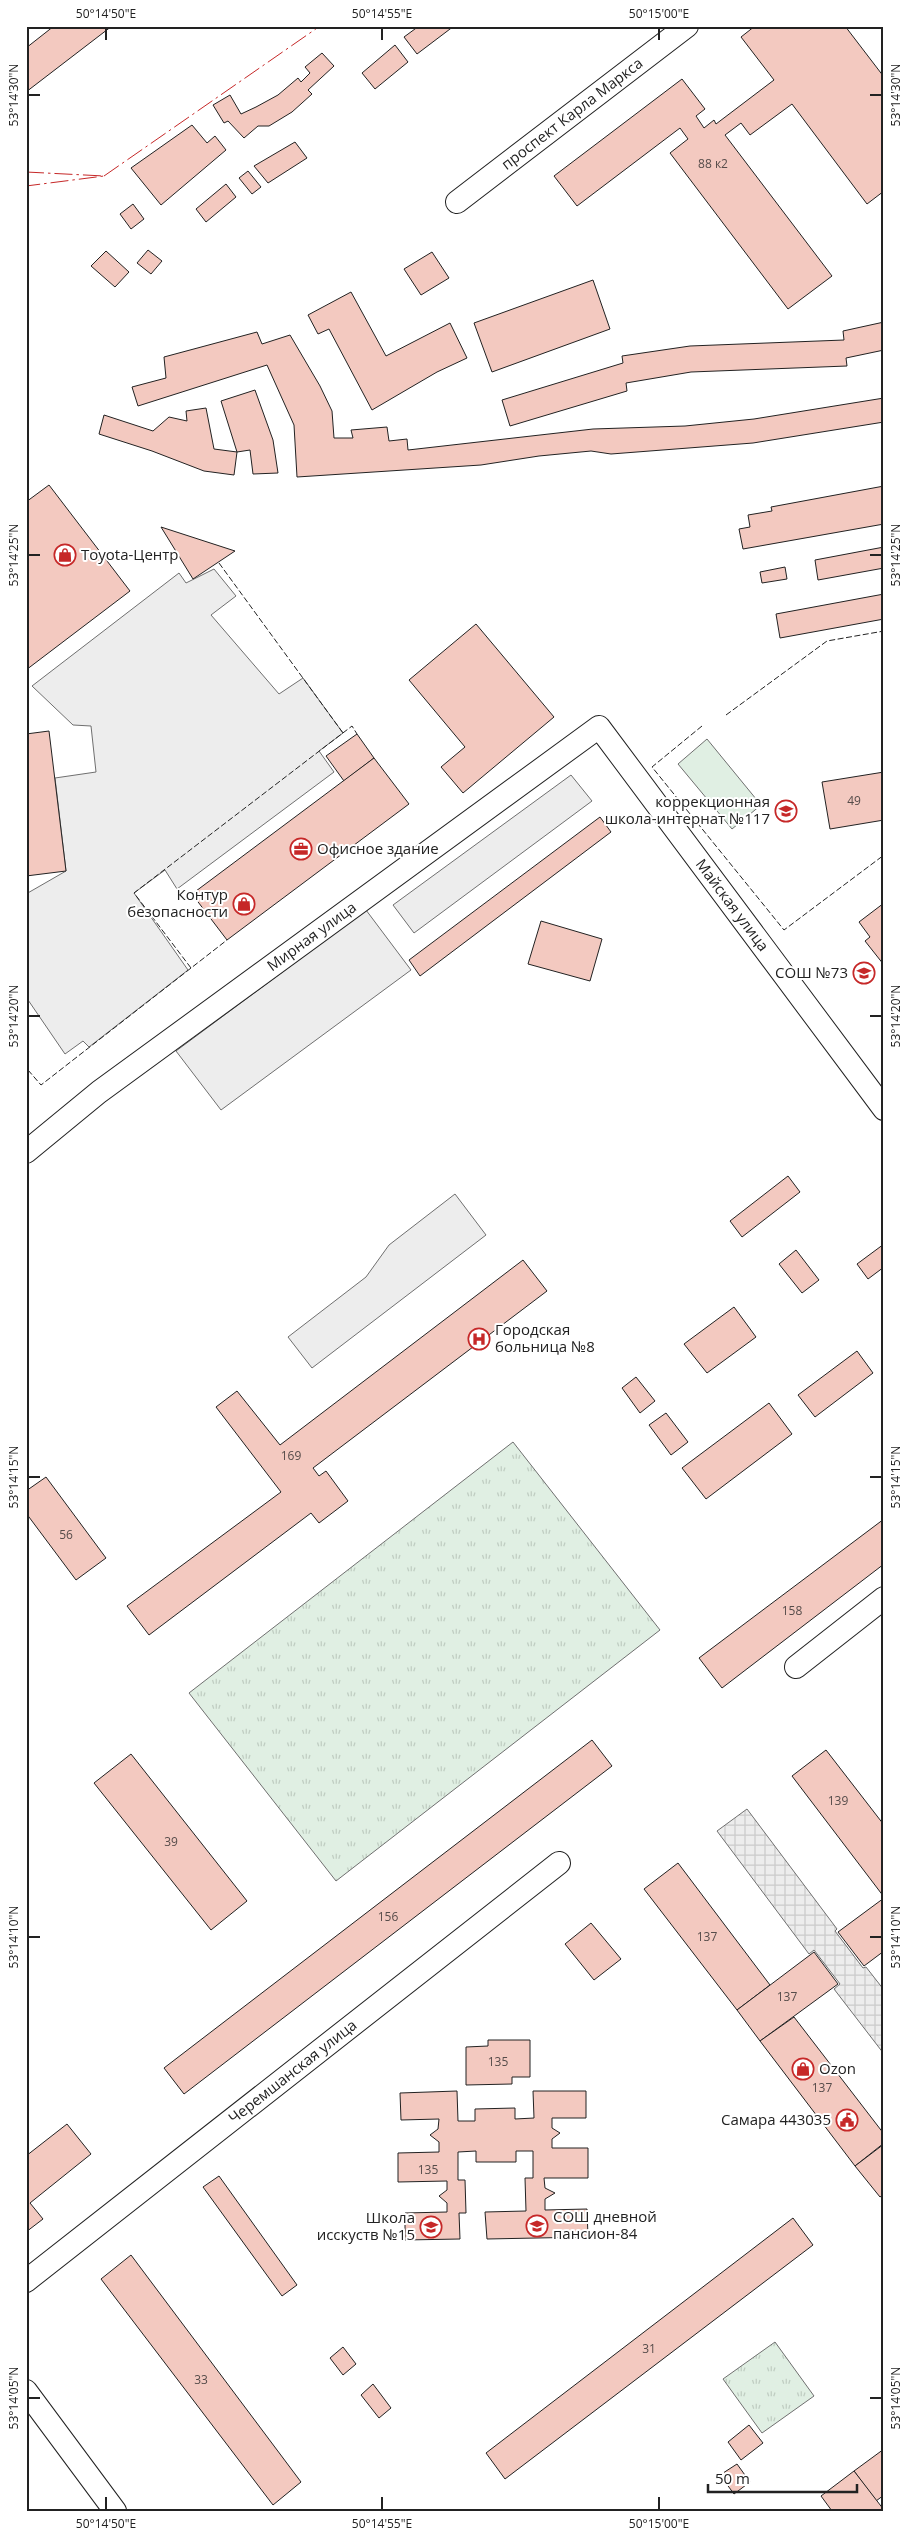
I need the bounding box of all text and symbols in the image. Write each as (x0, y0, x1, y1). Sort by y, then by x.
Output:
text: 50°14'50"E (76, 5, 136, 22)
text: 50°14'55"E (352, 5, 412, 22)
text: 50°15'00"E (629, 5, 689, 22)
street label: проспект Карла Маркса (497, 53, 646, 174)
text: 53°14'30"N (5, 64, 22, 126)
text: 53°14'30"N (887, 64, 904, 126)
house number: 88 к2 (698, 155, 728, 172)
text: 53°14'25"N (5, 524, 22, 586)
text: 53°14'25"N (887, 524, 904, 586)
shop icon: Toyota-Центр (53, 543, 77, 567)
place label: Toyota-Центр (81, 544, 179, 564)
place label: коррекционная школа-интернат №117 (605, 791, 770, 828)
house number: 49 (847, 792, 861, 809)
school or university icon: коррекционная школа-интернат №117 (774, 799, 798, 823)
office icon: Офисное здание (289, 837, 313, 861)
place label: Офисное здание (317, 838, 439, 858)
street label: Майская улица (692, 855, 774, 955)
place label: Контур безопасности (127, 884, 228, 921)
shop icon: Контур безопасности (232, 892, 256, 916)
street label: Мирная улица (263, 897, 360, 975)
school or university icon: СОШ №73 (852, 961, 876, 985)
place label: СОШ №73 (775, 962, 848, 982)
text: 53°14'20"N (5, 985, 22, 1047)
text: 53°14'20"N (887, 985, 904, 1047)
place label: Городская больница №8 (495, 1319, 595, 1356)
hospital icon: Городская больница №8 (467, 1327, 491, 1351)
text: 53°14'15"N (5, 1446, 22, 1508)
text: 53°14'15"N (887, 1446, 904, 1508)
house number: 169 (281, 1447, 301, 1464)
house number: 56 (59, 1526, 73, 1543)
house number: 158 (782, 1602, 802, 1619)
house number: 139 (828, 1792, 848, 1809)
house number: 39 (164, 1833, 178, 1850)
text: 53°14'10"N (5, 1906, 22, 1968)
text: 53°14'10"N (887, 1906, 904, 1968)
house number: 156 (378, 1908, 398, 1925)
house number: 137 (697, 1928, 717, 1945)
house number: 137 (777, 1988, 797, 2005)
street label: Черемшанская улица (224, 2015, 360, 2128)
house number: 135 (488, 2053, 508, 2070)
shop icon: Ozon (791, 2057, 815, 2081)
place label: Ozon (819, 2058, 856, 2078)
house number: 137 (812, 2079, 832, 2096)
public building icon: Самара 443035 (835, 2108, 859, 2132)
place label: Самара 443035 (721, 2109, 831, 2129)
house number: 135 (418, 2161, 438, 2178)
place label: СОШ дневной пансион-84 (553, 2206, 657, 2243)
place label: Школа исскуств №15 (317, 2207, 415, 2244)
school or university icon: СОШ дневной пансион-84 (525, 2214, 549, 2238)
school or university icon: Школа исскуств №15 (419, 2215, 443, 2239)
house number: 31 (642, 2340, 656, 2357)
text: 53°14'05"N (5, 2367, 22, 2429)
text: 53°14'05"N (887, 2367, 904, 2429)
house number: 33 (194, 2371, 208, 2388)
scale bar (708, 2462, 856, 2494)
text: 50 m (715, 2468, 750, 2488)
text: 50°14'50"E (76, 2515, 136, 2532)
text: 50°14'55"E (352, 2515, 412, 2532)
text: 50°15'00"E (629, 2515, 689, 2532)

